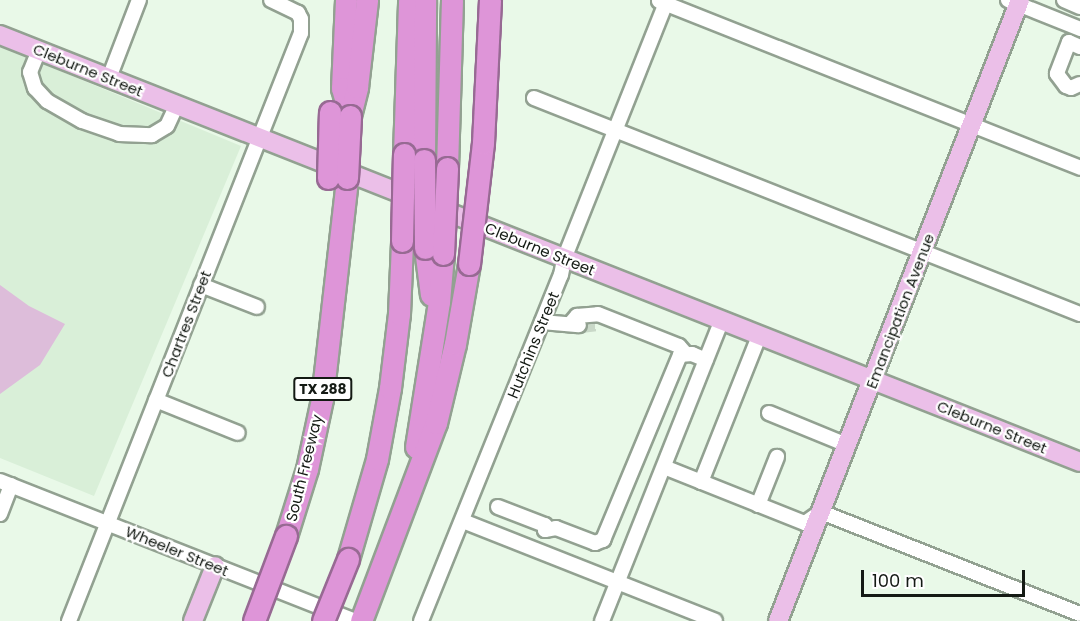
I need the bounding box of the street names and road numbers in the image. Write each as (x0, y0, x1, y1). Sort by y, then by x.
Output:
street label: Cleburne Street (31, 40, 145, 100)
street label: Cleburne Street (483, 219, 597, 279)
street label: Emancipation Avenue (862, 231, 938, 391)
street label: Chartres Street (157, 268, 215, 380)
street label: Hutchins Street (503, 289, 563, 401)
road number: TX 288 (293, 378, 353, 400)
street label: Cleburne Street (935, 397, 1049, 457)
street label: South Freeway (282, 413, 326, 523)
street label: Wheeler Street (123, 522, 231, 580)

